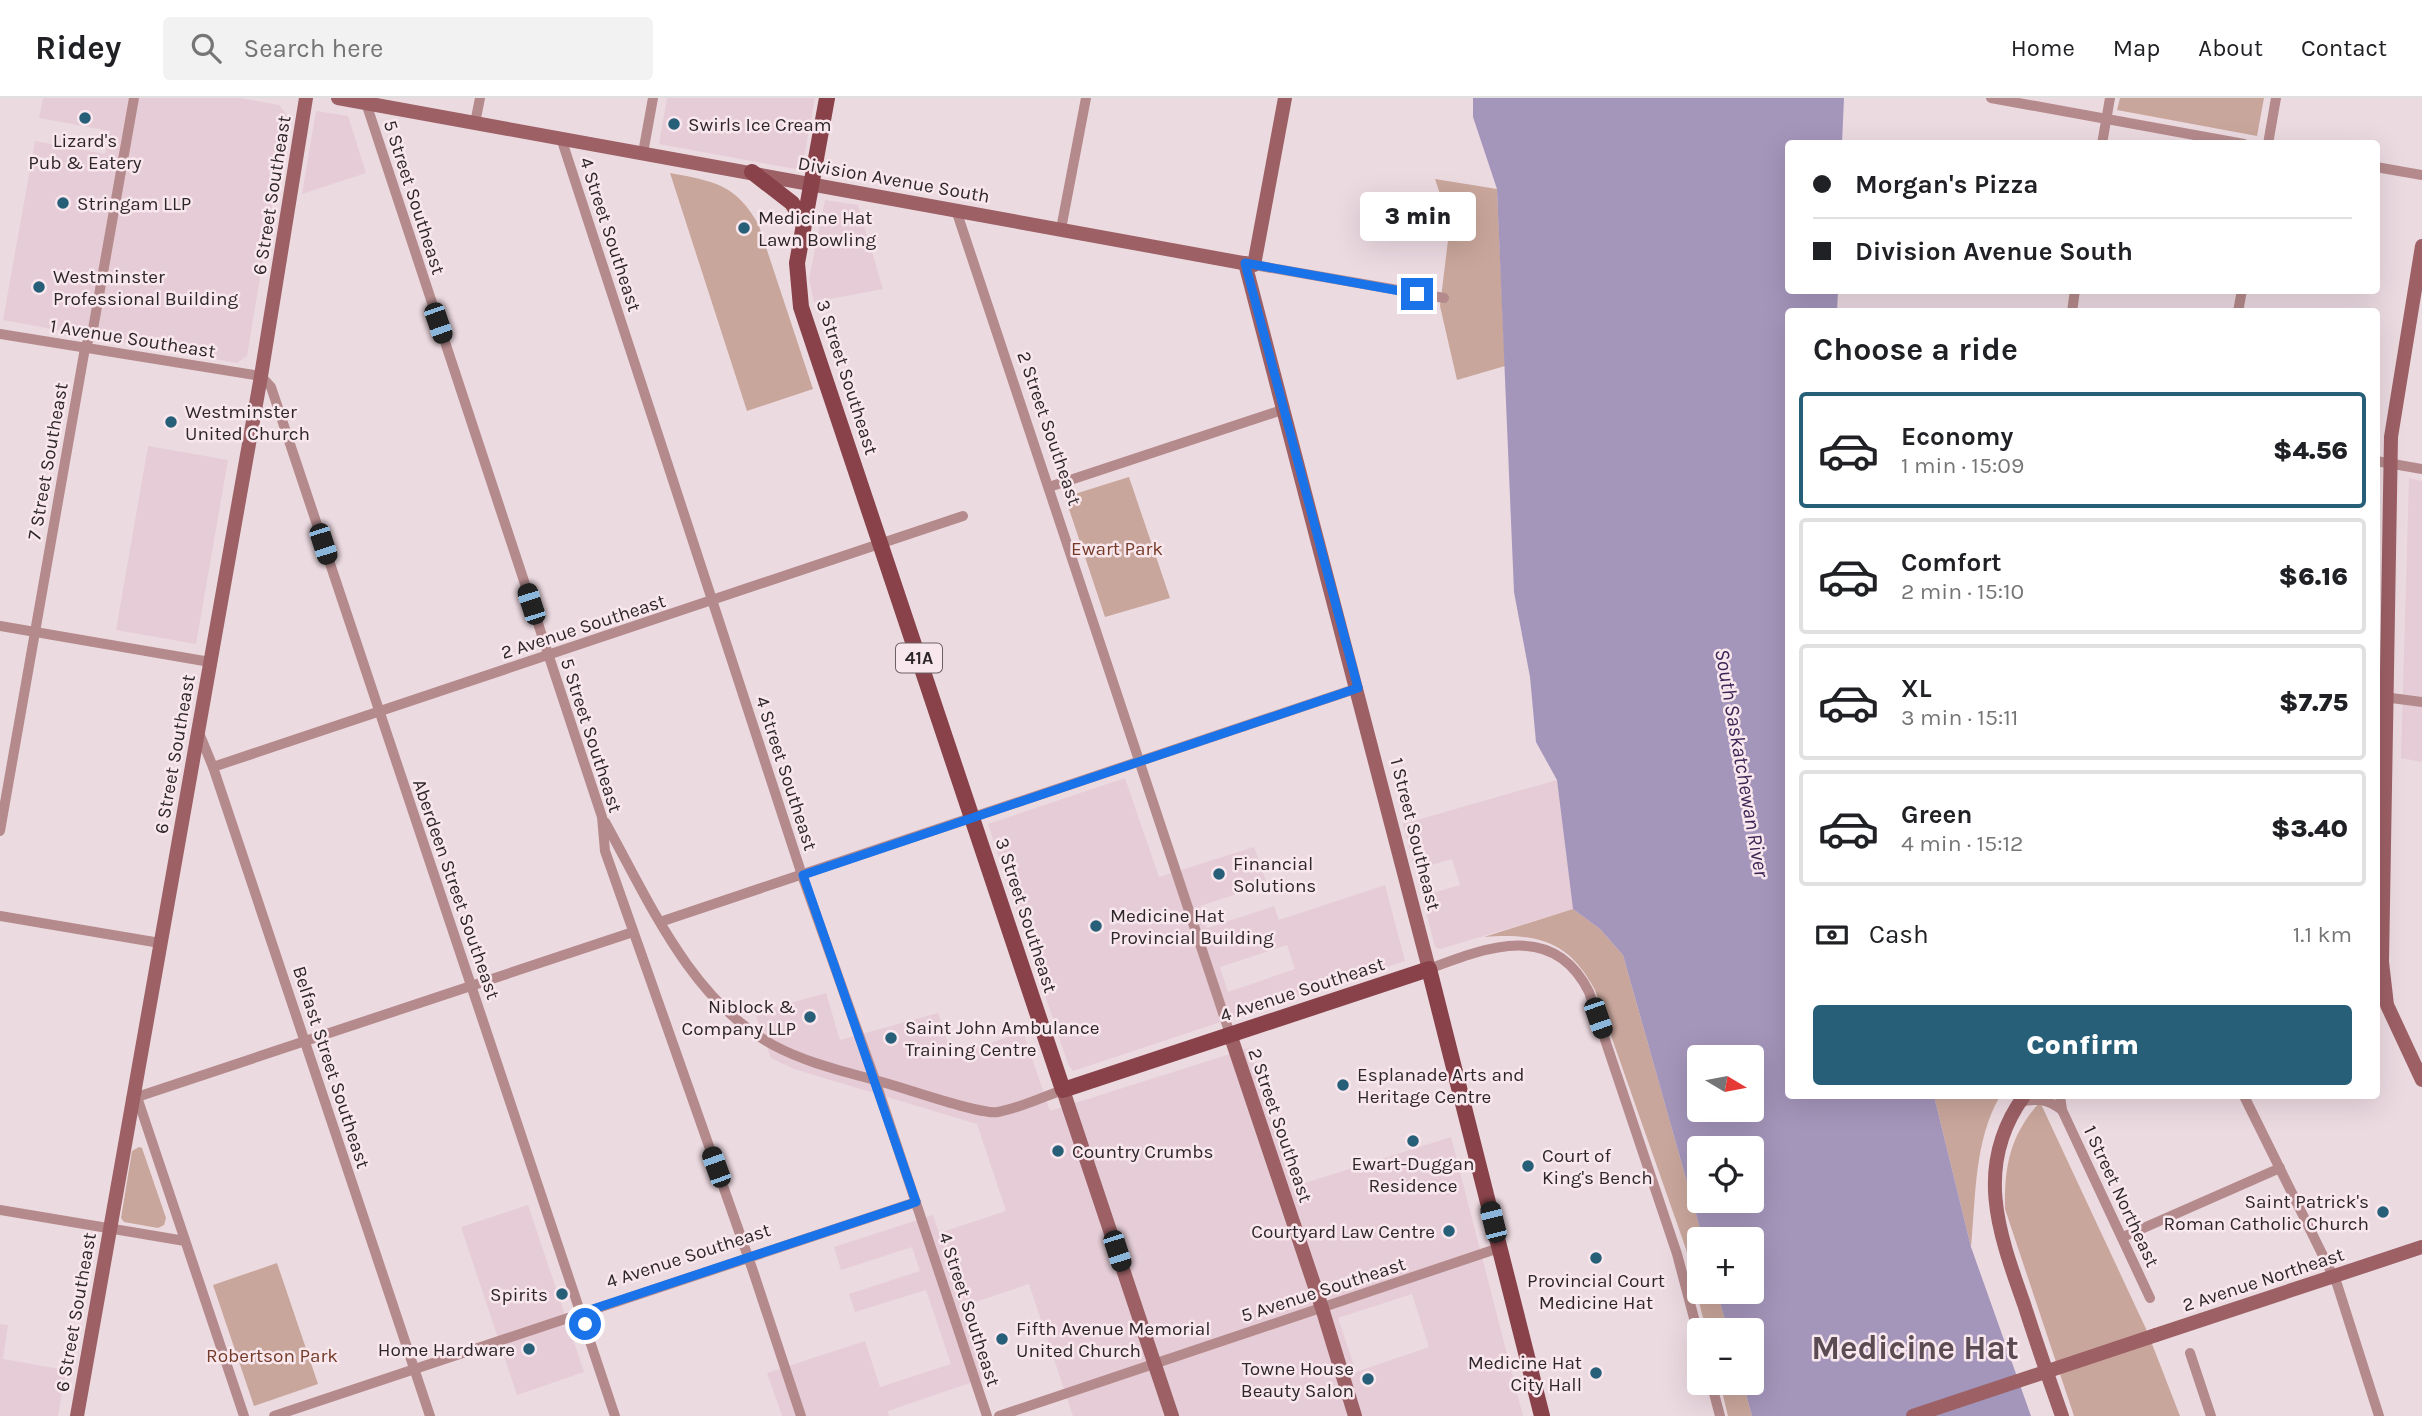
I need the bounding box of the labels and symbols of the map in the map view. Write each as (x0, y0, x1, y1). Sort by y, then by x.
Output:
marker: Lizard's Pub & Eatery (77, 110, 93, 126)
street label: 6 Street Southeast (248, 114, 295, 277)
place label: Swirls Ice Cream (688, 114, 832, 136)
marker: Swirls Ice Cream (666, 116, 682, 132)
street label: 5 Street Southeast (379, 117, 449, 277)
place label: Lizard's Pub & Eatery (28, 130, 142, 174)
street label: Division Avenue South (796, 152, 991, 208)
street label: 4 Street Southeast (575, 154, 645, 314)
callout: 3 min (1359, 192, 1475, 242)
place label: Stringam LLP (77, 193, 191, 215)
marker: Stringam LLP (55, 195, 71, 211)
place label: Medicine Hat Lawn Bowling (758, 207, 876, 251)
marker: Medicine Hat Lawn Bowling (736, 220, 752, 236)
place label: Westminster Professional Building (53, 266, 238, 310)
route end (1401, 278, 1433, 310)
marker: Westminster Professional Building (31, 279, 47, 295)
street label: 3 Street Southeast (812, 297, 882, 458)
car (422, 300, 455, 346)
street label: 1 Avenue Southeast (49, 315, 217, 363)
street label: 2 Street Southeast (1012, 348, 1086, 508)
street label: 7 Street Southeast (23, 381, 73, 542)
place label: Westminster United Church (185, 401, 310, 445)
marker: Westminster United Church (163, 414, 179, 430)
car (307, 521, 340, 567)
park label: Ewart Park (1071, 538, 1163, 560)
car (515, 581, 548, 627)
street label: 2 Avenue Southeast (498, 590, 668, 664)
road number: 41A (896, 644, 942, 672)
water label: South Saskatchewan River (1710, 647, 1774, 880)
street label: 5 Street Southeast (556, 655, 626, 815)
street label: 6 Street Southeast (150, 673, 200, 836)
street label: 4 Street Southeast (751, 693, 821, 853)
street label: 1 Street Southeast (1385, 756, 1445, 913)
street label: Aberdeen Street Southeast (408, 776, 504, 1002)
street label: 3 Street Southeast (991, 835, 1061, 996)
place label: Financial Solutions (1233, 853, 1316, 897)
marker: Financial Solutions (1211, 866, 1227, 882)
place label: Medicine Hat Provincial Building (1110, 905, 1274, 949)
marker: Medicine Hat Provincial Building (1088, 918, 1104, 934)
street label: 4 Avenue Southeast (1217, 953, 1387, 1027)
street label: Belfast Street Southeast (288, 963, 374, 1171)
car (1582, 995, 1615, 1041)
place label: Niblock & Company LLP (682, 996, 796, 1040)
marker: Niblock & Company LLP (802, 1009, 818, 1025)
place label: Saint John Ambulance Training Centre (905, 1017, 1100, 1061)
marker: Saint John Ambulance Training Centre (883, 1030, 899, 1046)
street label: 2 Street Southeast (1243, 1045, 1317, 1205)
north arrow (1687, 1045, 1764, 1122)
place label: Esplanade Arts and Heritage Centre (1357, 1064, 1525, 1108)
marker: Esplanade Arts and Heritage Centre (1335, 1077, 1351, 1093)
street label: 1 Street Northeast (2079, 1122, 2164, 1271)
marker: Ewart-Duggan Residence (1405, 1133, 1421, 1149)
place label: Country Crumbs (1072, 1141, 1213, 1163)
marker: Country Crumbs (1050, 1143, 1066, 1159)
car (699, 1144, 734, 1190)
place label: Court of King's Bench (1542, 1145, 1653, 1189)
place label: Ewart-Duggan Residence (1352, 1153, 1474, 1197)
marker: Court of King's Bench (1520, 1158, 1536, 1174)
place label: Saint Patrick's Roman Catholic Church (2164, 1191, 2369, 1235)
car (1478, 1199, 1509, 1245)
marker: Saint Patrick's Roman Catholic Church (2375, 1204, 2391, 1220)
street label: 4 Avenue Southeast (603, 1219, 773, 1293)
place label: Courtyard Law Centre (1251, 1221, 1435, 1243)
marker: Courtyard Law Centre (1441, 1223, 1457, 1239)
car (1101, 1228, 1134, 1274)
street label: 4 Street Southeast (934, 1229, 1004, 1389)
street label: 6 Street Southeast (51, 1231, 101, 1394)
street label: 2 Avenue Northeast (2180, 1243, 2347, 1316)
marker: Provincial Court Medicine Hat (1588, 1250, 1604, 1266)
street label: 5 Avenue Southeast (1238, 1253, 1408, 1327)
place label: Provincial Court Medicine Hat (1527, 1270, 1665, 1314)
place label: Spirits (490, 1284, 548, 1306)
marker: Spirits (554, 1286, 570, 1302)
route start (569, 1308, 601, 1340)
place label: Fifth Avenue Memorial United Church (1016, 1318, 1211, 1362)
district label: Medicine Hat (1811, 1329, 2019, 1367)
marker: Fifth Avenue Memorial United Church (994, 1331, 1010, 1347)
place label: Home Hardware (378, 1339, 515, 1361)
marker: Home Hardware (521, 1341, 537, 1357)
park label: Robertson Park (206, 1345, 338, 1367)
place label: Medicine Hat City Hall (1468, 1352, 1582, 1396)
place label: Towne House Beauty Salon (1241, 1358, 1354, 1402)
marker: Medicine Hat City Hall (1588, 1365, 1604, 1381)
marker: Towne House Beauty Salon (1360, 1371, 1376, 1387)

